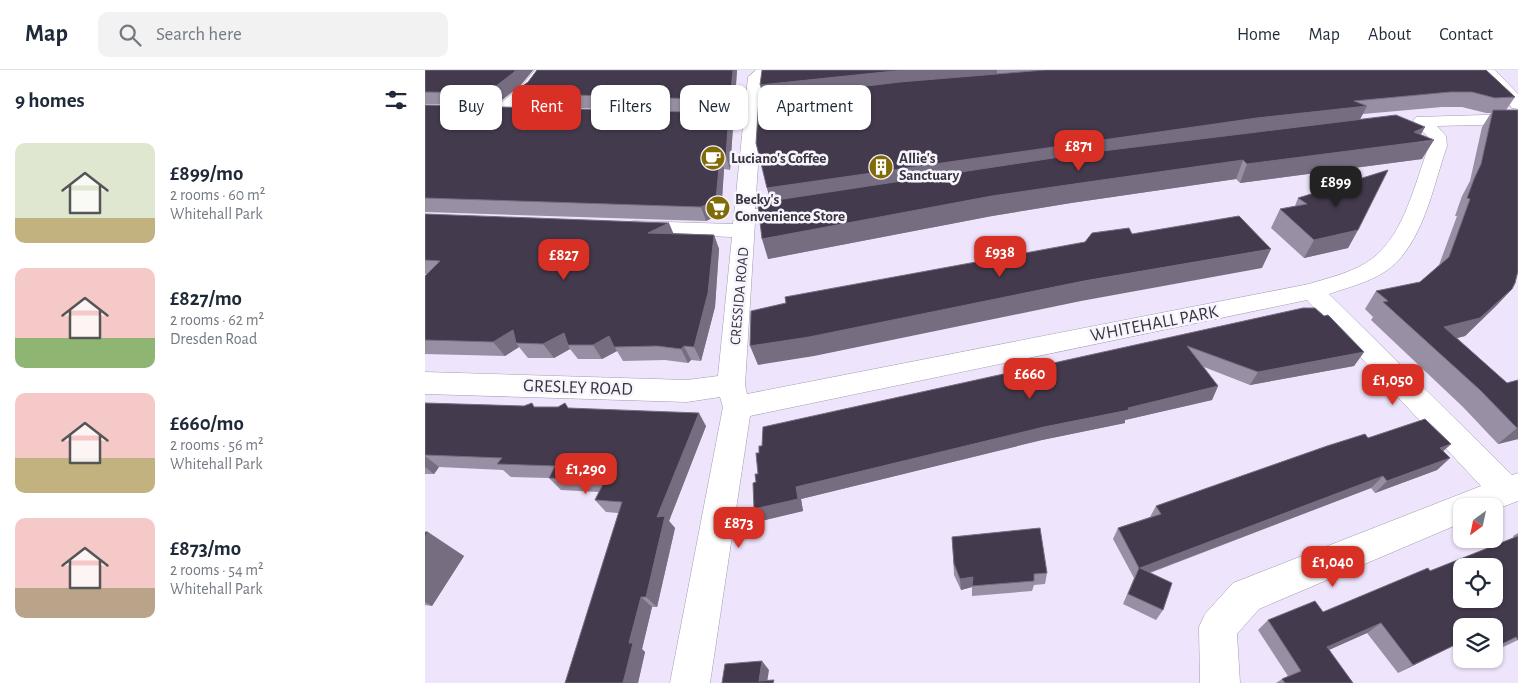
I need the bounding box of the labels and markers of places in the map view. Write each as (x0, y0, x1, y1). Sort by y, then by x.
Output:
pin: £871 (1049, 129, 1109, 172)
cafe icon: Luciano's Coffee (700, 145, 726, 171)
place label: Luciano's Coffee (731, 151, 826, 166)
place label: Allie's Sanctuary (899, 151, 959, 183)
building icon: Allie's Sanctuary (868, 154, 894, 180)
pin: £899 (1306, 166, 1366, 208)
place label: Becky's Convenience Store (735, 192, 845, 224)
supermarket icon: Becky's Convenience Store (705, 195, 731, 221)
pin: £938 (970, 236, 1030, 278)
pin: £827 (534, 238, 594, 281)
pin: £660 (1000, 358, 1060, 400)
pin: £1,050 (1352, 364, 1434, 406)
pin: £1,290 (545, 452, 627, 495)
pin: £873 (709, 506, 769, 549)
pin: £1,040 (1292, 546, 1374, 588)

